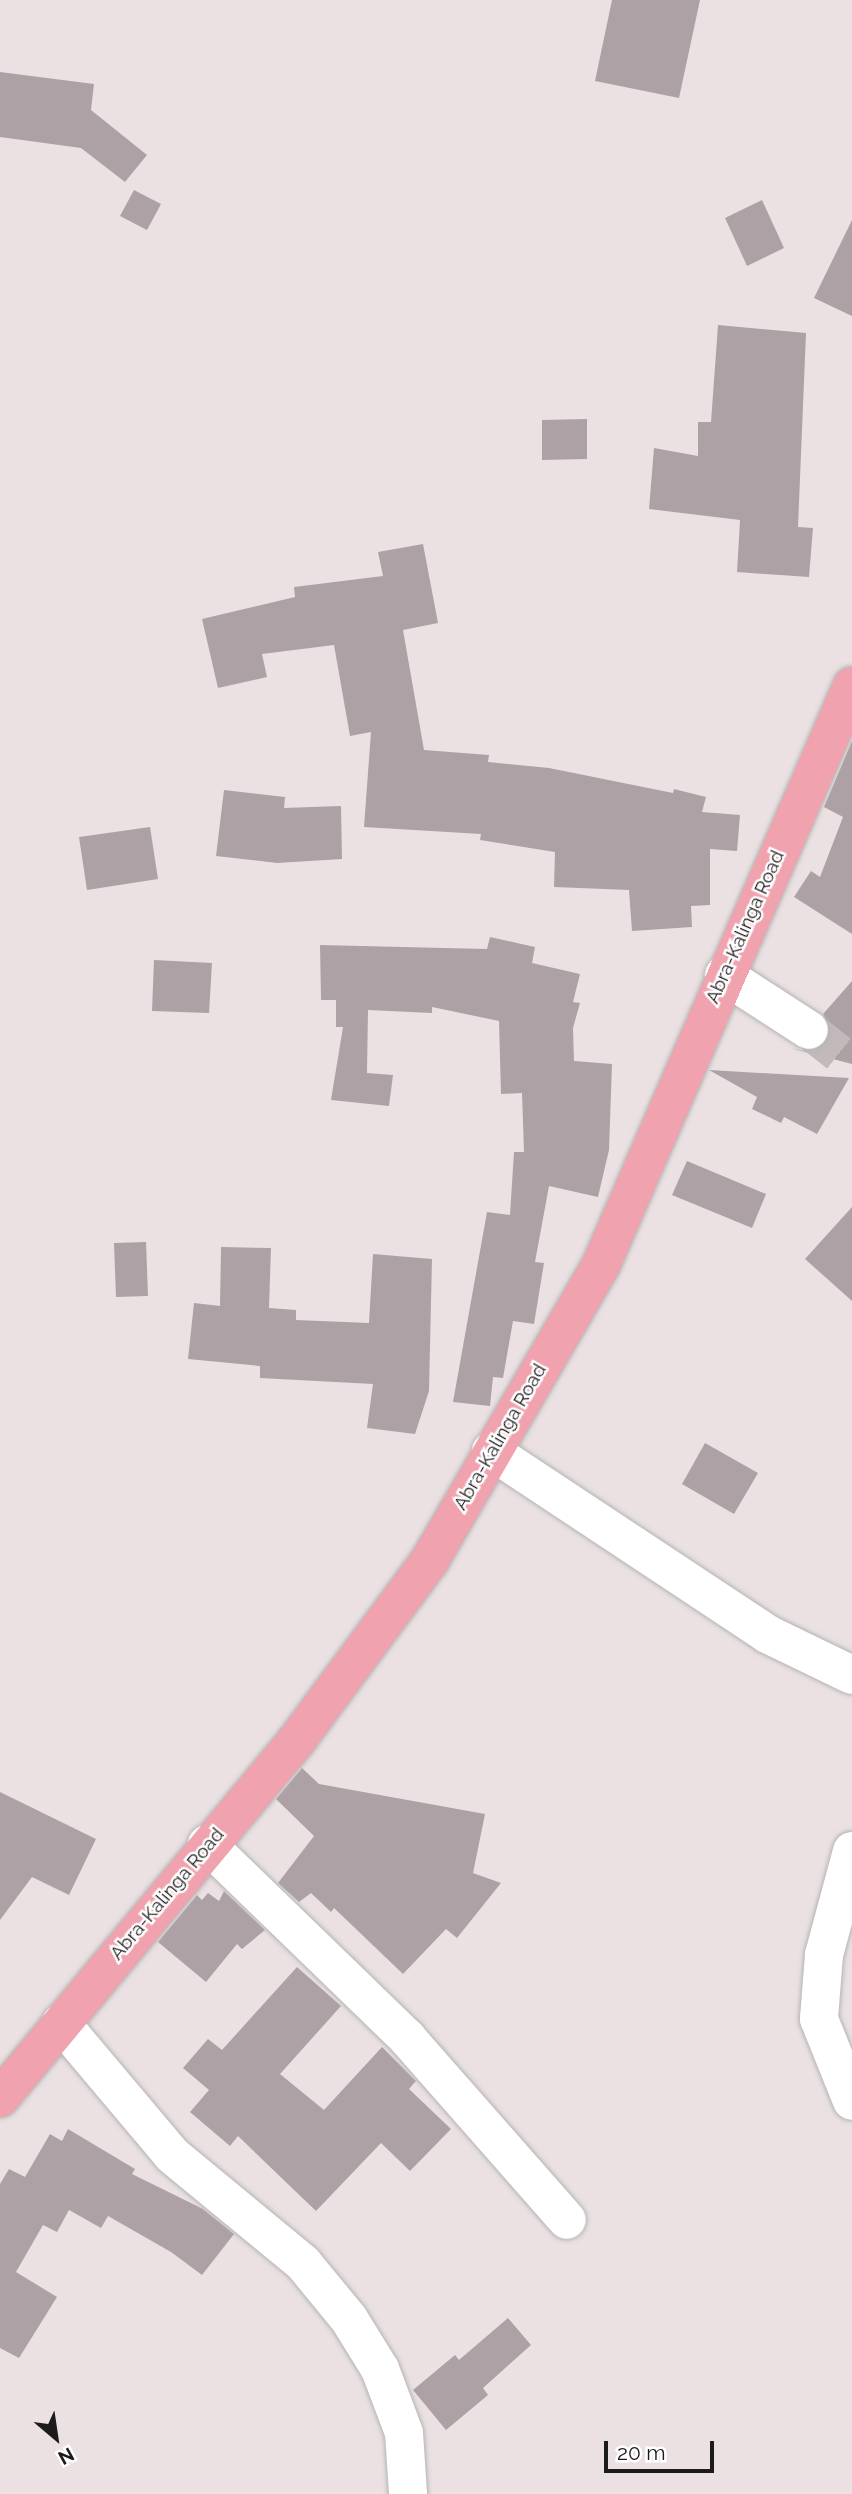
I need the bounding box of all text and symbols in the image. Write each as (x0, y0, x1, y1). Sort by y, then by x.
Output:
street label: Abra-Kalinga Road (701, 847, 789, 1007)
street label: Abra-Kalinga Road (449, 1360, 551, 1514)
street label: Abra-Kalinga Road (105, 1823, 229, 1965)
north arrow (21, 2403, 91, 2473)
scale bar (607, 2428, 717, 2472)
text: 20 m (617, 2440, 665, 2465)
text: N (55, 2443, 78, 2470)

